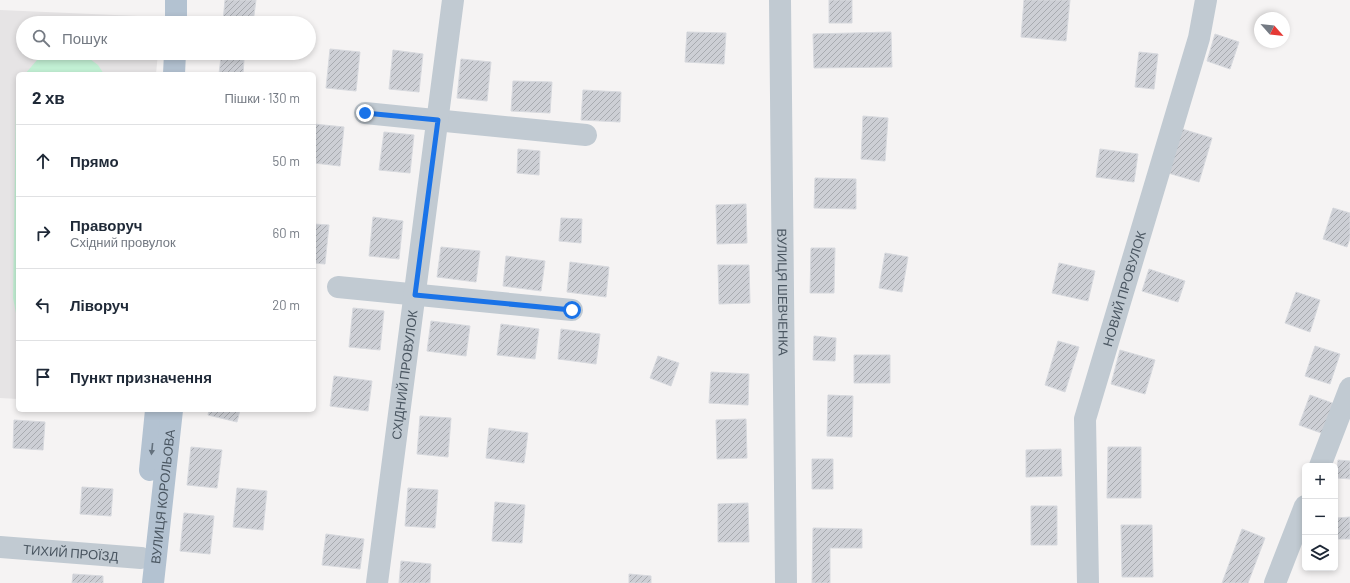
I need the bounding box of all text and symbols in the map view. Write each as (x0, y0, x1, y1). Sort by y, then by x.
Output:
north arrow (1254, 12, 1290, 48)
search box (16, 16, 316, 60)
icon: search (30, 27, 52, 49)
text: Пошук (62, 29, 107, 47)
text: 2 хв (32, 87, 65, 107)
text: Пішки · 130 m (225, 90, 300, 106)
route end (356, 104, 374, 122)
icon: ahead (32, 150, 54, 172)
text: Прямо (70, 152, 119, 170)
text: 50 m (273, 153, 300, 169)
text: Праворуч (70, 216, 143, 234)
icon: right (32, 222, 54, 244)
text: 60 m (273, 225, 300, 241)
street label: ВУЛИЦЯ ШЕВЧЕНКА (774, 228, 792, 356)
street label: НОВИЙ ПРОВУЛОК (1099, 229, 1149, 348)
text: Східний провулок (70, 234, 176, 250)
icon: left (32, 294, 54, 316)
text: Ліворуч (70, 296, 129, 314)
text: 20 m (272, 297, 300, 313)
route start (563, 301, 581, 319)
street label: СХІДНИЙ ПРОВУЛОК (388, 309, 421, 441)
icon: arrive (32, 366, 54, 388)
text: Пункт призначення (70, 368, 212, 386)
street label: ВУЛИЦЯ КОРОЛЬОВА (147, 428, 178, 565)
one-way arrow (149, 443, 155, 455)
map controls (1302, 463, 1338, 571)
button: + (1302, 463, 1338, 499)
button: − (1302, 499, 1338, 535)
button: layers (1302, 535, 1338, 571)
street label: ТИХИЙ ПРОЇЗД (23, 541, 119, 564)

